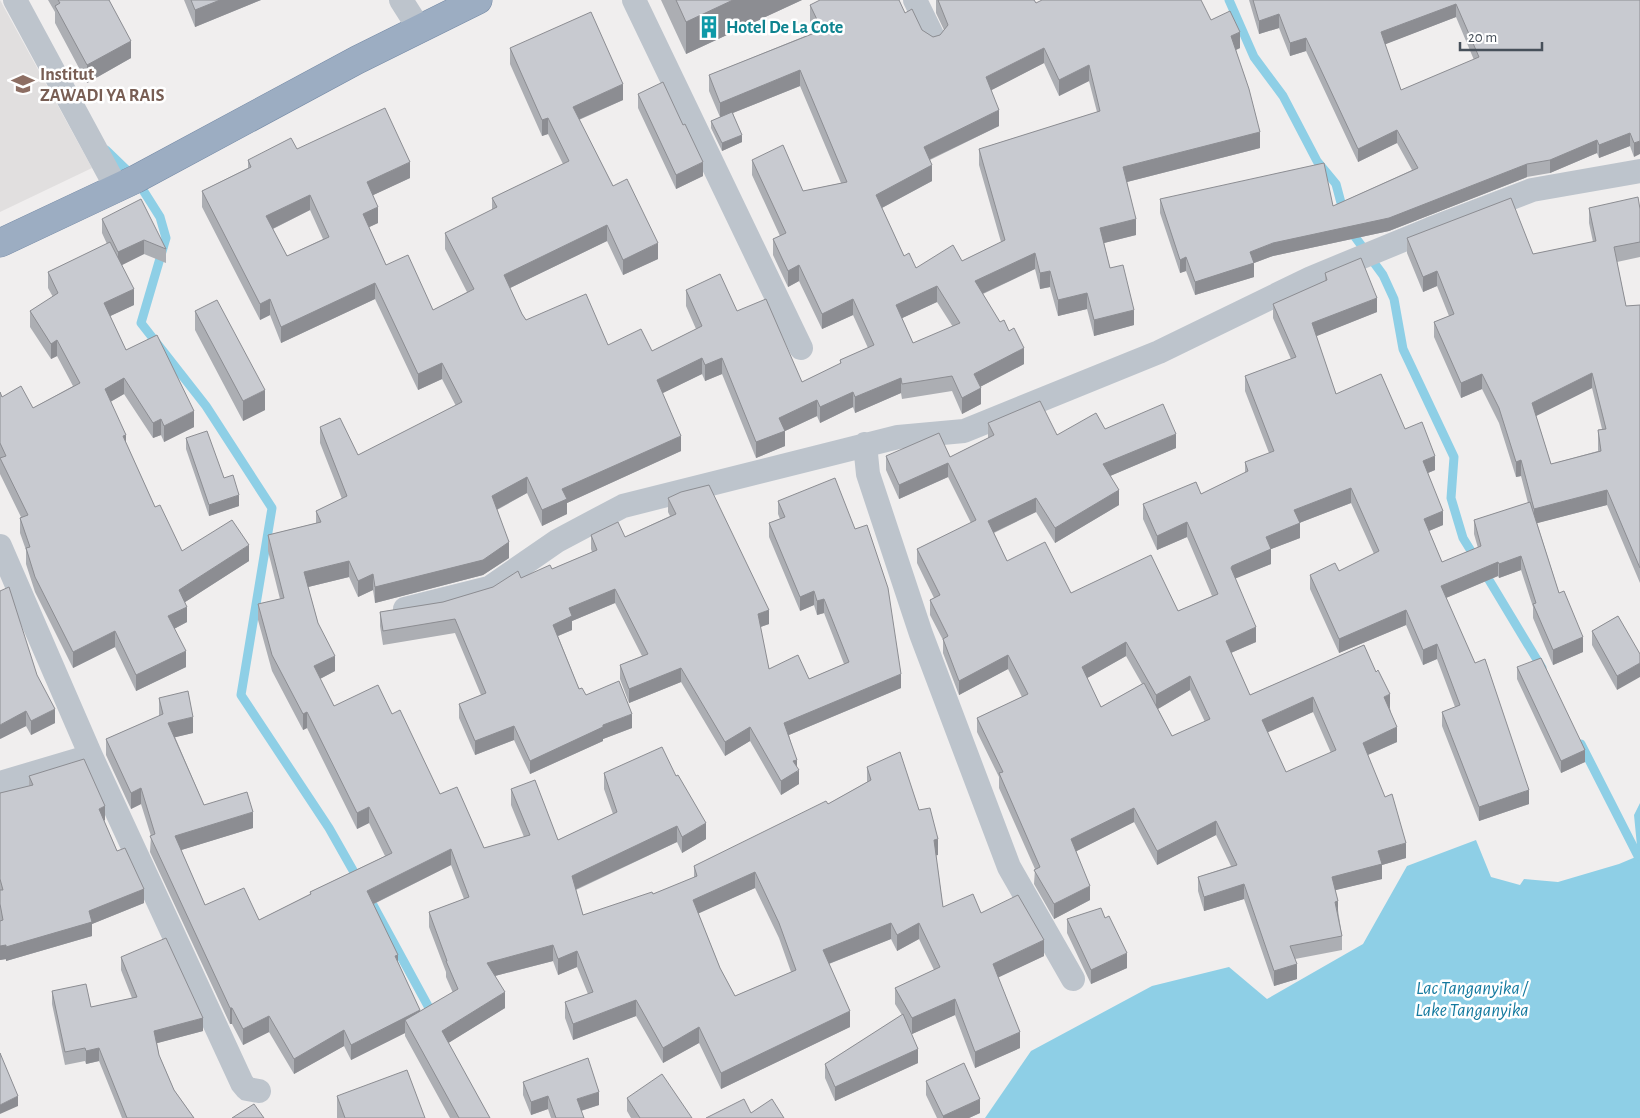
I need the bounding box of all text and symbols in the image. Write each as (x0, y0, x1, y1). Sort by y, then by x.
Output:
building icon: Hotel De La Cote (696, 14, 722, 40)
place label: Hotel De La Cote (726, 19, 843, 37)
scale bar (1460, 20, 1542, 52)
text: 20 m (1468, 30, 1497, 45)
place label: Institut ZAWADI YA RAIS (40, 66, 165, 105)
school or university icon: Institut ZAWADI YA RAIS (10, 71, 36, 97)
water label: Lac Tanganyika / Lake Tanganyika (1415, 979, 1529, 1020)

